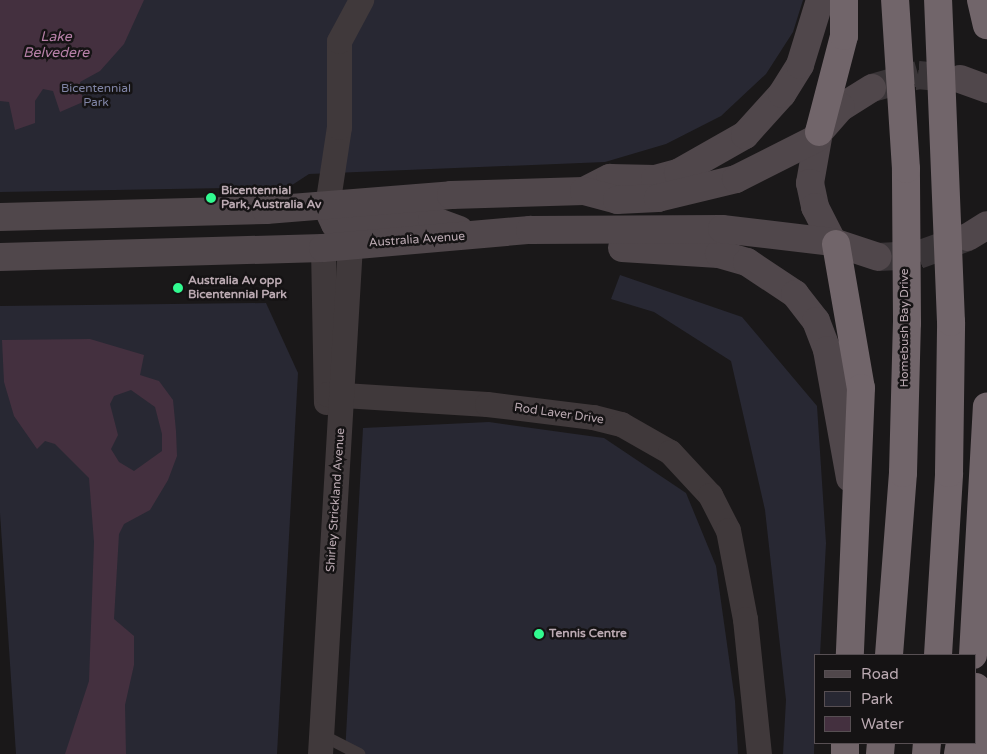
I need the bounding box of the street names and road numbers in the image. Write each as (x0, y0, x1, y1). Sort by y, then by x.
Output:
street label: Australia Avenue (368, 229, 466, 251)
street label: Homebush Bay Drive (898, 268, 912, 388)
street label: Rod Laver Drive (513, 401, 605, 427)
street label: Shirley Strickland Avenue (324, 427, 348, 573)

